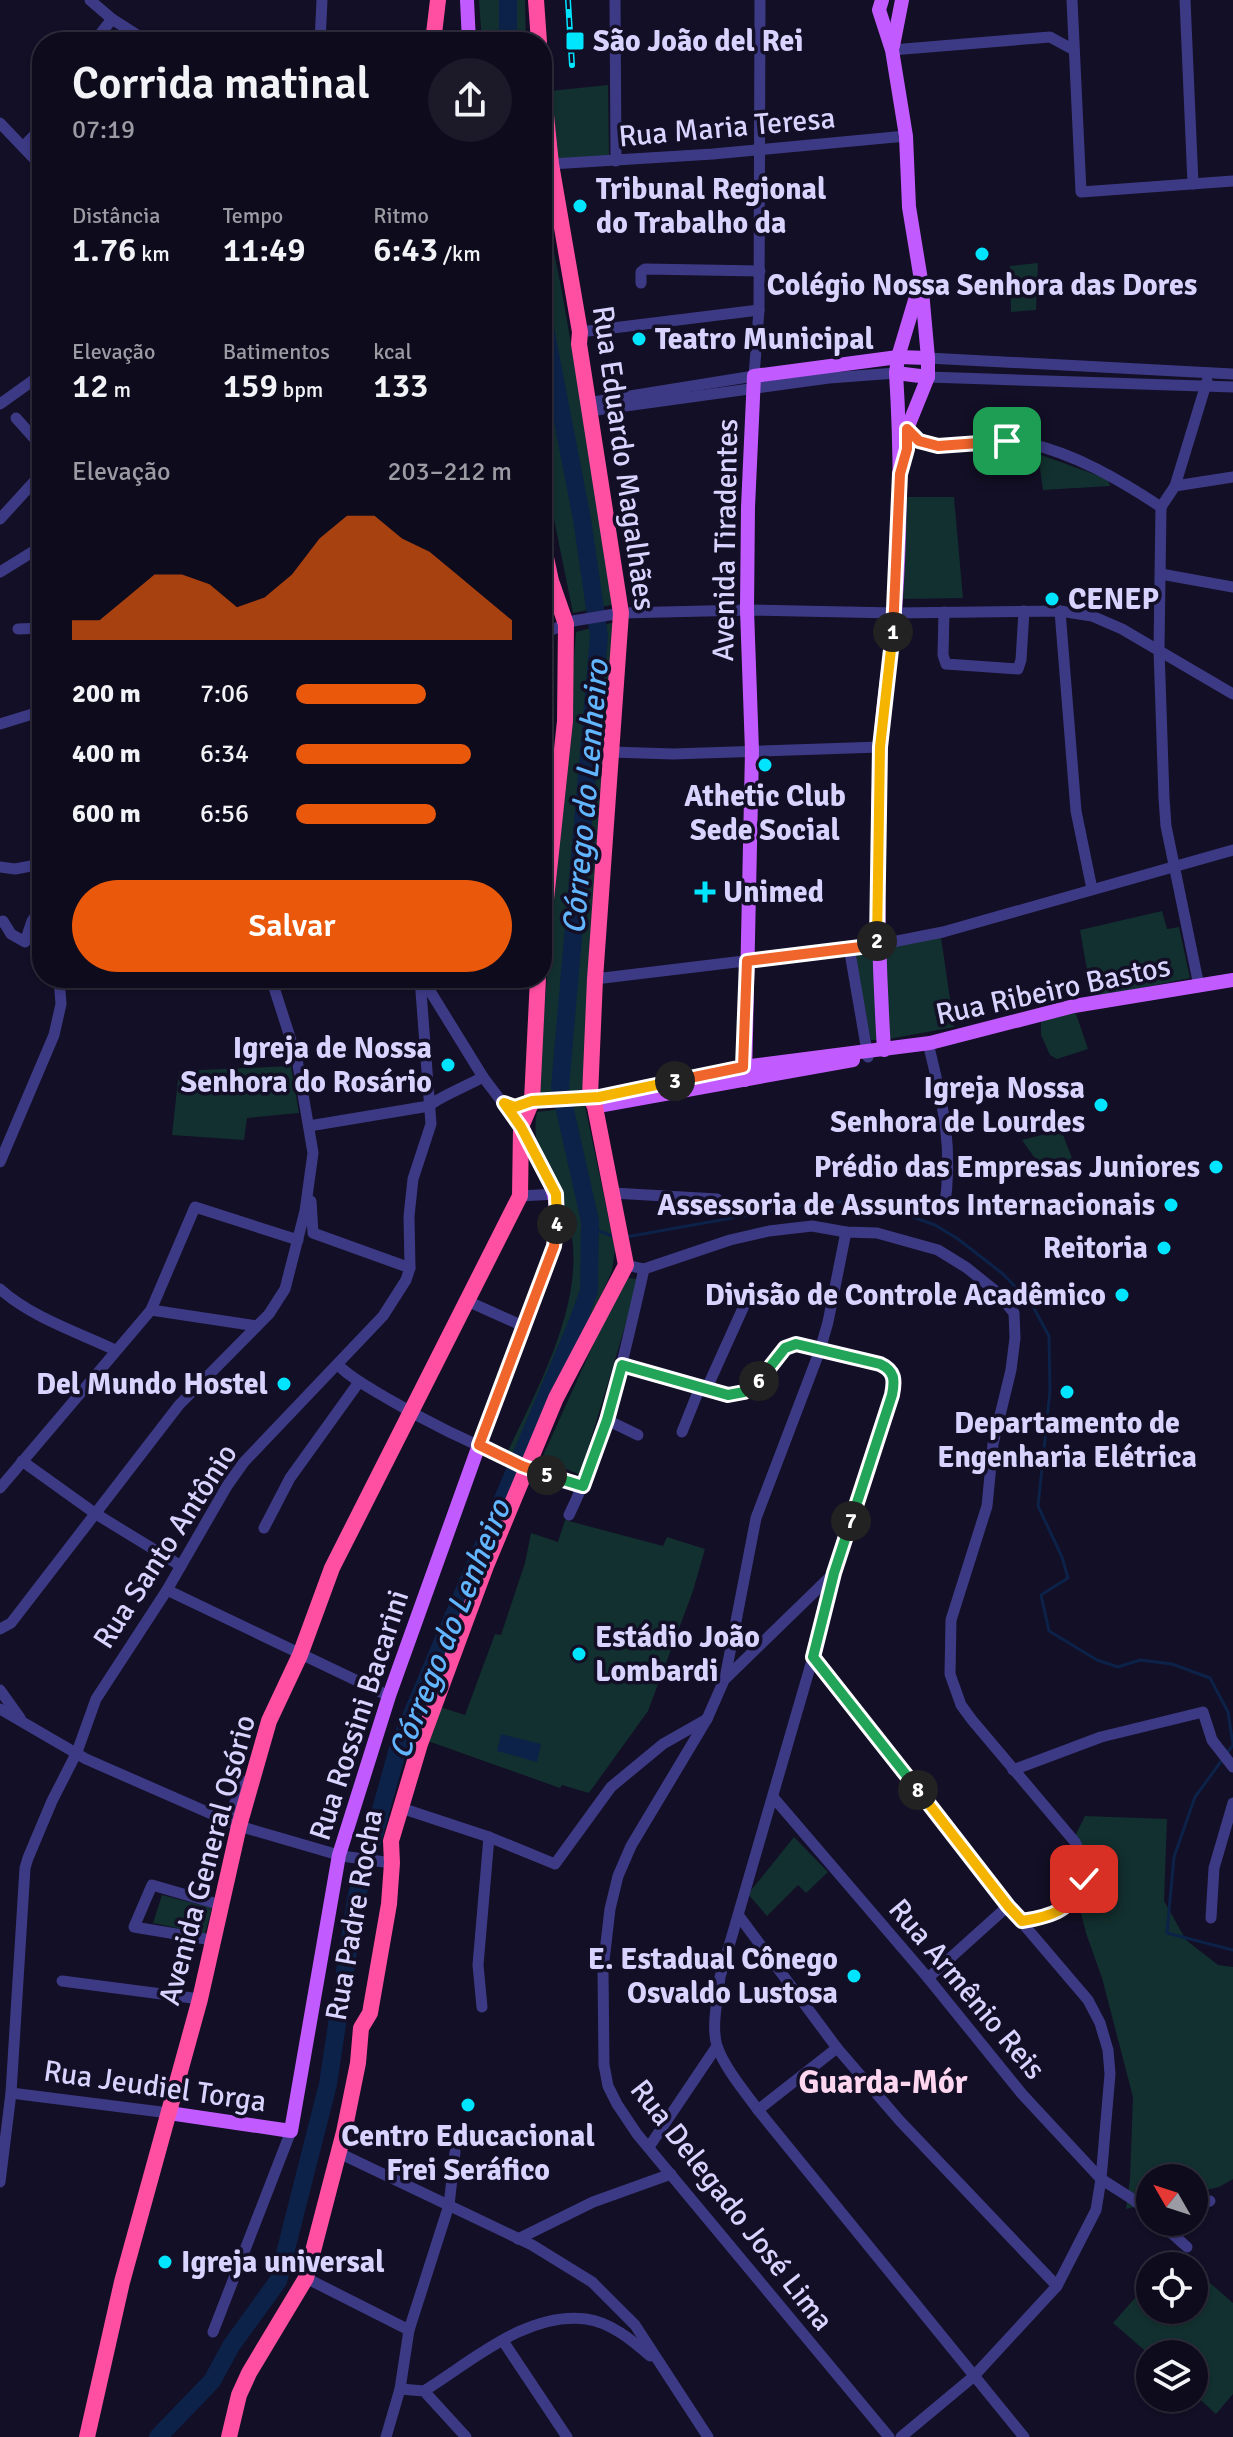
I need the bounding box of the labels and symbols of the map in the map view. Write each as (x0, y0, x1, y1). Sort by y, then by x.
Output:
place label: São João del Rei (593, 23, 803, 60)
marker: São João del Rei (564, 30, 586, 52)
street label: Rua Maria Teresa (617, 100, 837, 155)
place label: Tribunal Regional do Trabalho da (596, 171, 826, 242)
marker: Tribunal Regional do Trabalho da (571, 197, 589, 215)
marker: Colégio Nossa Senhora das Dores (973, 245, 991, 263)
place label: Colégio Nossa Senhora das Dores (767, 267, 1197, 304)
street label: Rua Eduardo Magalhães (584, 303, 663, 613)
place label: Teatro Municipal (655, 321, 874, 358)
marker: Teatro Municipal (630, 330, 648, 348)
pin (973, 407, 1041, 475)
street label: Avenida Tiradentes (705, 418, 746, 662)
place label: CENEP (1068, 581, 1159, 618)
marker: CENEP (1043, 590, 1061, 608)
pin: 1 (873, 612, 913, 652)
water label: Córrego do Lenheiro (554, 657, 617, 936)
marker: Athetic Club Sede Social (756, 756, 774, 774)
place label: Athetic Club Sede Social (684, 778, 846, 849)
place label: Unimed (723, 874, 824, 911)
marker: Unimed (694, 881, 716, 903)
pin: 2 (857, 921, 897, 961)
street label: Rua Ribeiro Bastos (932, 948, 1174, 1033)
place label: Igreja de Nossa Senhora do Rosário (181, 1030, 432, 1101)
marker: Igreja de Nossa Senhora do Rosário (439, 1056, 457, 1074)
pin: 3 (655, 1061, 695, 1101)
place label: Igreja Nossa Senhora de Lourdes (830, 1070, 1085, 1141)
marker: Igreja Nossa Senhora de Lourdes (1092, 1096, 1110, 1114)
place label: Prédio das Empresas Juniores (814, 1149, 1200, 1186)
marker: Prédio das Empresas Juniores (1207, 1158, 1225, 1176)
place label: Assessoria de Assuntos Internacionais (657, 1187, 1155, 1224)
marker: Assessoria de Assuntos Internacionais (1162, 1196, 1180, 1214)
pin: 4 (537, 1204, 577, 1244)
place label: Reitoria (1043, 1230, 1148, 1267)
marker: Reitoria (1155, 1239, 1173, 1257)
place label: Divisão de Controle Acadêmico (705, 1277, 1106, 1314)
marker: Divisão de Controle Acadêmico (1113, 1286, 1131, 1304)
pin: 6 (739, 1361, 779, 1401)
place label: Del Mundo Hostel (36, 1366, 268, 1403)
marker: Del Mundo Hostel (275, 1375, 293, 1393)
marker: Departamento de Engenharia Elétrica (1058, 1383, 1076, 1401)
place label: Departamento de Engenharia Elétrica (937, 1405, 1197, 1476)
street label: Rua Santo Antônio (85, 1437, 245, 1656)
pin: 5 (527, 1455, 567, 1495)
water label: Córrego do Lenheiro (380, 1493, 520, 1764)
pin: 7 (831, 1501, 871, 1541)
street label: Rua Rossini Bacarini (302, 1585, 417, 1845)
place label: Estádio João Lombardi (595, 1619, 760, 1690)
marker: Estádio João Lombardi (570, 1645, 588, 1663)
street label: Avenida General Osório (151, 1711, 264, 2009)
pin: 8 (898, 1770, 938, 1810)
street label: Rua Padre Rocha (318, 1807, 391, 2024)
pin (1050, 1845, 1118, 1913)
street label: Rua Armênio Reis (880, 1891, 1053, 2087)
place label: E. Estadual Cônego Osvaldo Lustosa (588, 1941, 838, 2012)
marker: E. Estadual Cônego Osvaldo Lustosa (845, 1967, 863, 1985)
street label: Rua Jeudiel Torga (41, 2053, 269, 2120)
district label: Guarda-Mór (798, 2063, 968, 2102)
street label: Rua Delegado José Lima (622, 2072, 841, 2338)
marker: Centro Educacional Frei Seráfico (459, 2096, 477, 2114)
place label: Centro Educacional Frei Seráfico (341, 2118, 595, 2189)
north arrow (1136, 2164, 1208, 2236)
place label: Igreja universal (181, 2244, 385, 2281)
marker: Igreja universal (156, 2253, 174, 2271)

